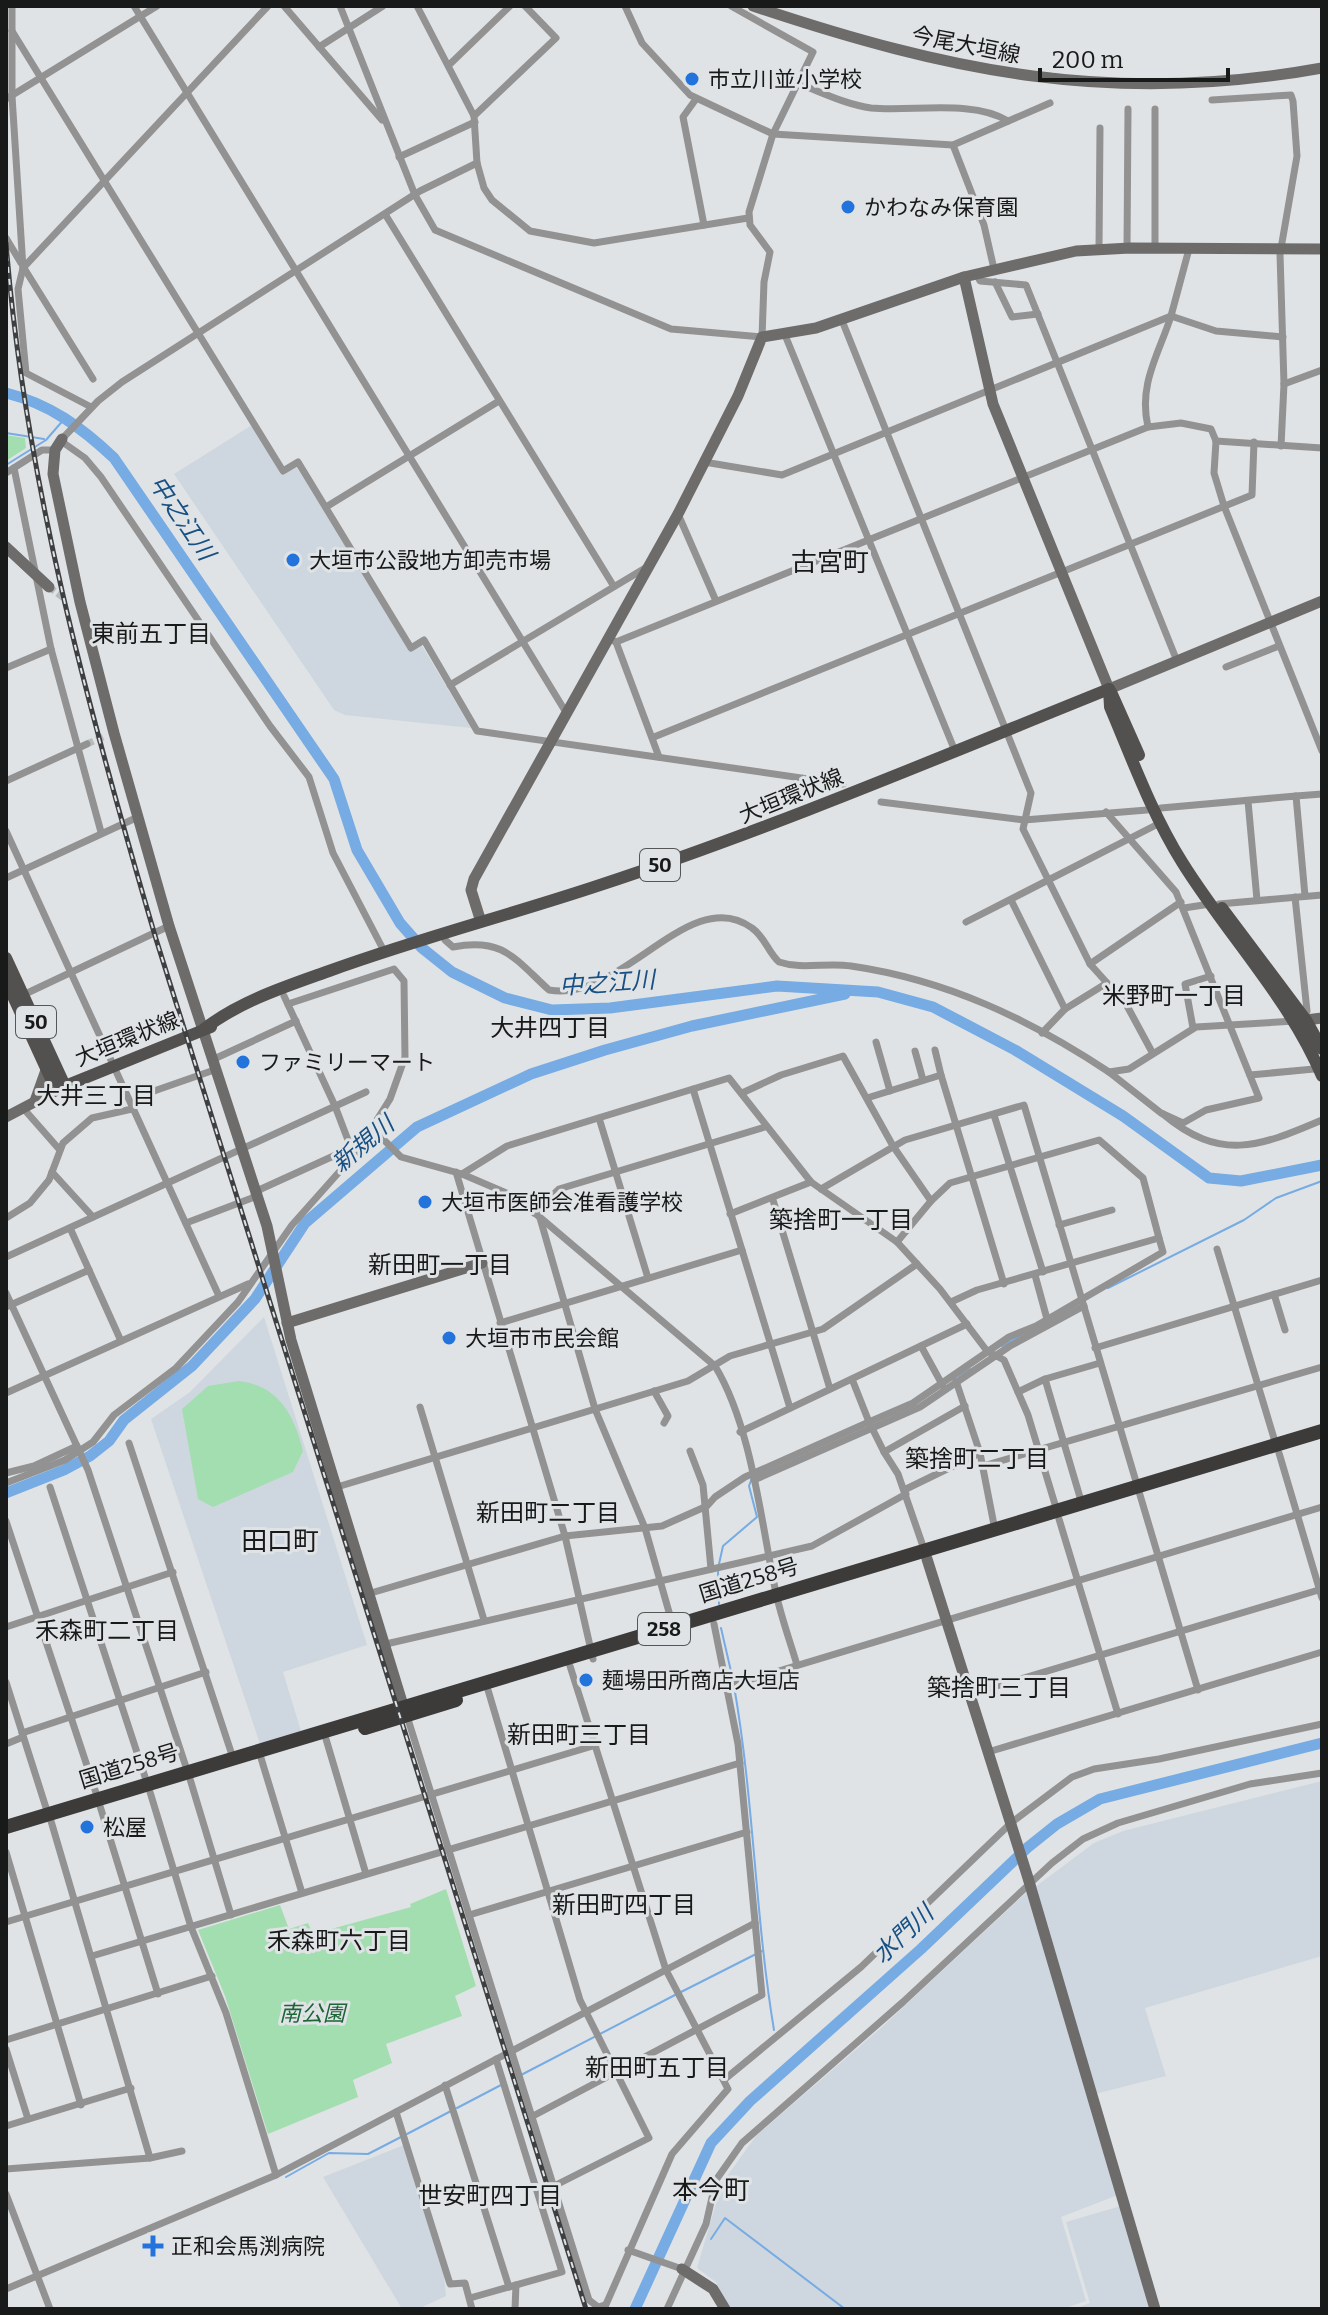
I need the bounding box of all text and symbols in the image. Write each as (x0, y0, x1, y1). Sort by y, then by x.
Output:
street label: 今尾大垣線 (909, 21, 1023, 69)
scale bar (1040, 32, 1228, 82)
text: 200 m (1052, 46, 1124, 74)
place label: 市立川並小学校 (708, 66, 862, 93)
marker: 市立川並小学校 (683, 70, 701, 88)
place label: かわなみ保育園 (864, 194, 1018, 221)
marker: かわなみ保育園 (839, 198, 857, 216)
water label: 中之江川 (144, 470, 222, 568)
place label: 大垣市公設地方卸売市場 (309, 547, 551, 574)
district label: 古宮町 (791, 547, 869, 578)
marker: 大垣市公設地方卸売市場 (284, 551, 302, 569)
district label: 東前五丁目 (91, 620, 211, 648)
street label: 大垣環状線 (735, 763, 847, 829)
road number: 50 (640, 849, 680, 881)
water label: 中之江川 (558, 965, 659, 1000)
district label: 米野町一丁目 (1102, 982, 1246, 1010)
road number: 50 (16, 1006, 56, 1038)
street label: 大垣環状線 (71, 1006, 183, 1072)
district label: 大井四丁目 (490, 1014, 610, 1042)
place label: ファミリーマート (259, 1049, 435, 1076)
marker: ファミリーマート (234, 1053, 252, 1071)
district label: 大井三丁目 (36, 1082, 156, 1110)
water label: 新規川 (326, 1108, 402, 1178)
place label: 大垣市医師会准看護学校 (441, 1189, 683, 1216)
marker: 大垣市医師会准看護学校 (416, 1193, 434, 1211)
district label: 築捨町一丁目 (769, 1206, 913, 1234)
district label: 新田町一丁目 (368, 1251, 512, 1279)
place label: 大垣市市民会館 (465, 1325, 619, 1352)
marker: 大垣市市民会館 (440, 1329, 458, 1347)
district label: 築捨町二丁目 (905, 1445, 1049, 1473)
district label: 新田町二丁目 (476, 1499, 620, 1527)
district label: 田口町 (241, 1526, 319, 1557)
street label: 国道258号 (696, 1552, 802, 1608)
road number: 258 (638, 1613, 690, 1645)
district label: 禾森町二丁目 (35, 1617, 179, 1645)
place label: 麺場田所商店大垣店 (602, 1667, 800, 1694)
marker: 麺場田所商店大垣店 (577, 1671, 595, 1689)
district label: 築捨町三丁目 (927, 1674, 1071, 1702)
district label: 新田町三丁目 (507, 1721, 651, 1749)
street label: 国道258号 (76, 1738, 182, 1794)
place label: 松屋 (103, 1814, 147, 1841)
marker: 松屋 (78, 1818, 96, 1836)
district label: 新田町四丁目 (552, 1891, 696, 1919)
water label: 水門川 (867, 1897, 941, 1969)
district label: 禾森町六丁目 (267, 1927, 411, 1955)
park label: 南公園 (279, 2000, 348, 2027)
district label: 新田町五丁目 (585, 2054, 729, 2082)
district label: 本今町 (672, 2175, 750, 2206)
district label: 世安町四丁目 (418, 2182, 562, 2210)
place label: 正和会馬渕病院 (171, 2233, 325, 2260)
marker: 正和会馬渕病院 (142, 2235, 164, 2257)

